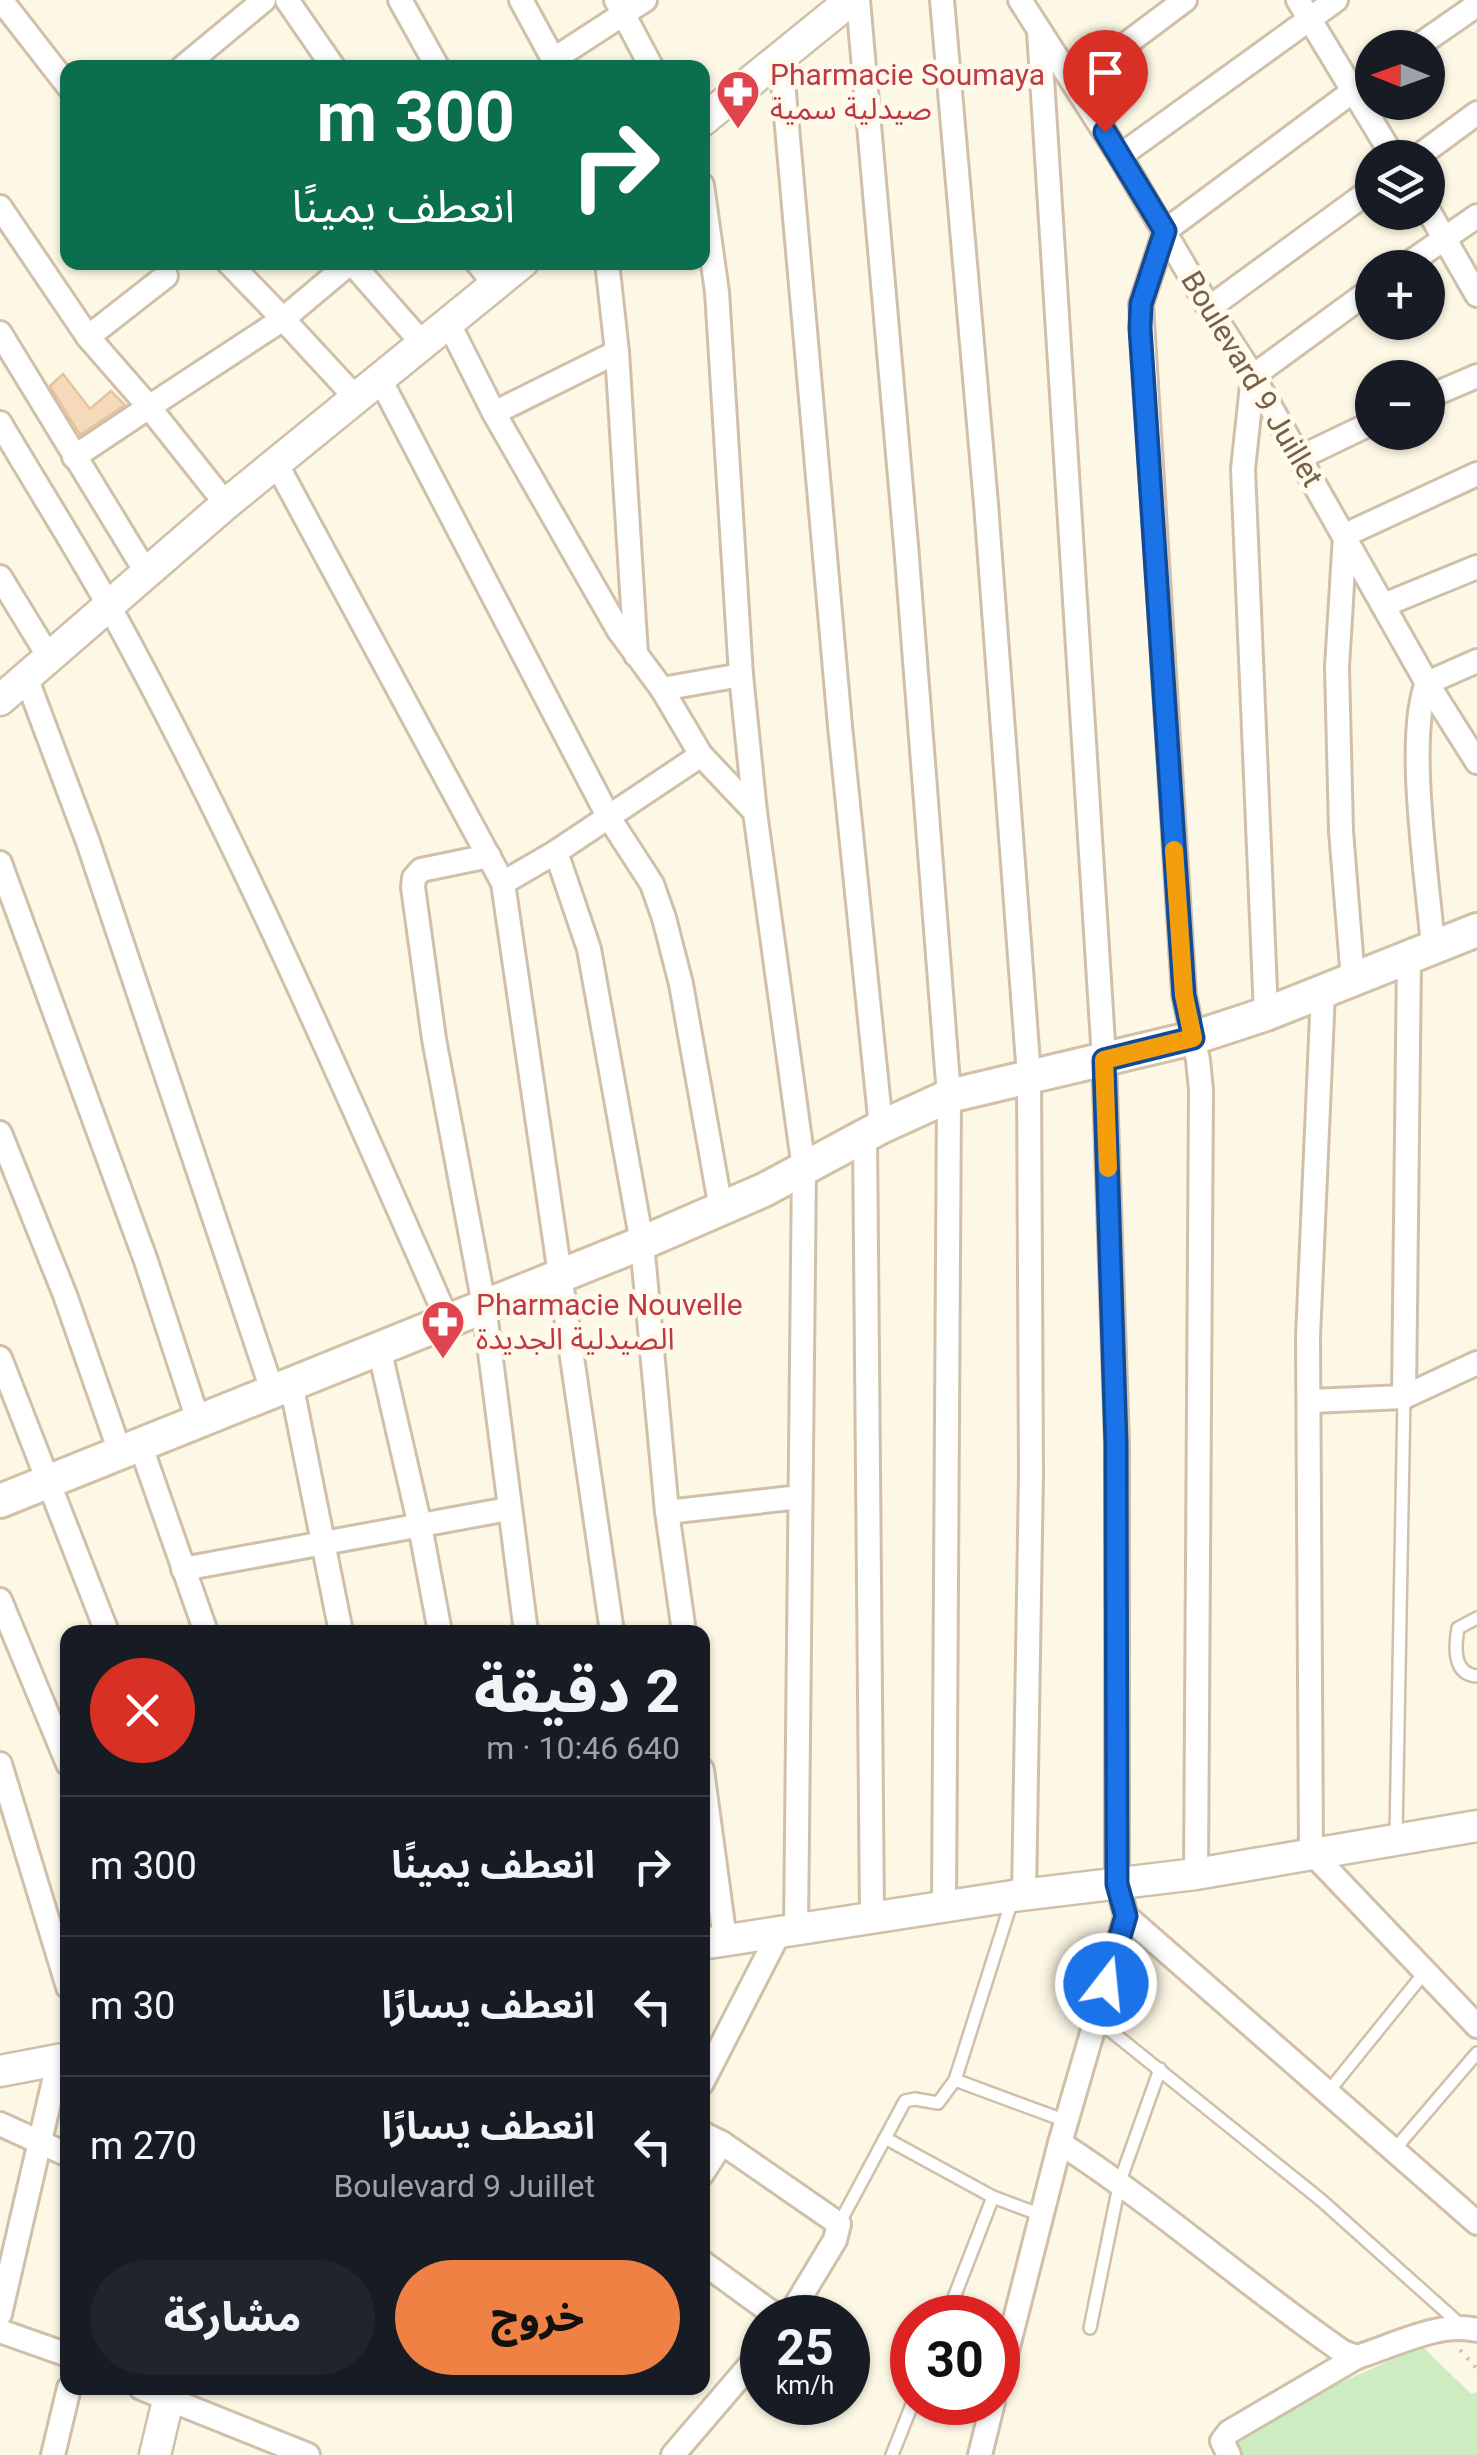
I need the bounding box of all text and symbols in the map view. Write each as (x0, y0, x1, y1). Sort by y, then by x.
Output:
pin (1063, 30, 1148, 133)
north arrow (1355, 30, 1445, 120)
map controls (1355, 30, 1445, 450)
icon: arrive (1078, 45, 1133, 100)
place label: Pharmacie Soumaya صيدلية سمية (770, 57, 1045, 126)
pharmacy icon: Pharmacie Soumaya صيدلية سمية (715, 69, 761, 130)
text: 300 m (316, 76, 515, 158)
icon: right (550, 100, 680, 230)
button: layers (1355, 140, 1445, 230)
text: انعطف يمينًا (291, 180, 515, 233)
button: + (1355, 250, 1445, 340)
street label: Boulevard 9 Juillet (1174, 265, 1331, 493)
button: − (1355, 360, 1445, 450)
place label: Pharmacie Nouvelle الصيدلية الجديدة (476, 1287, 743, 1356)
pharmacy icon: Pharmacie Nouvelle الصيدلية الجديدة (420, 1299, 466, 1360)
text: 2 دقيقة (474, 1656, 680, 1727)
button: close (90, 1658, 195, 1763)
text: 640 m · 10:46 (486, 1729, 680, 1767)
icon: right (625, 1839, 680, 1894)
text: انعطف يمينًا (391, 1843, 595, 1887)
text: 300 m (90, 1844, 197, 1888)
position arrow (1054, 1932, 1158, 2036)
icon: left (625, 1979, 680, 2034)
text: انعطف يسارًا (381, 1983, 595, 2027)
text: 30 m (90, 1984, 175, 2028)
text: انعطف يسارًا (381, 2104, 595, 2148)
icon: left (625, 2119, 680, 2174)
text: 270 m (90, 2124, 197, 2168)
text: Boulevard 9 Juillet (333, 2167, 595, 2205)
button: مشاركة (90, 2260, 375, 2375)
button: خروج (395, 2260, 680, 2375)
speed limit sign: 30 (890, 2295, 1020, 2425)
text: 25 (776, 2319, 834, 2377)
text: km/h (776, 2371, 834, 2400)

